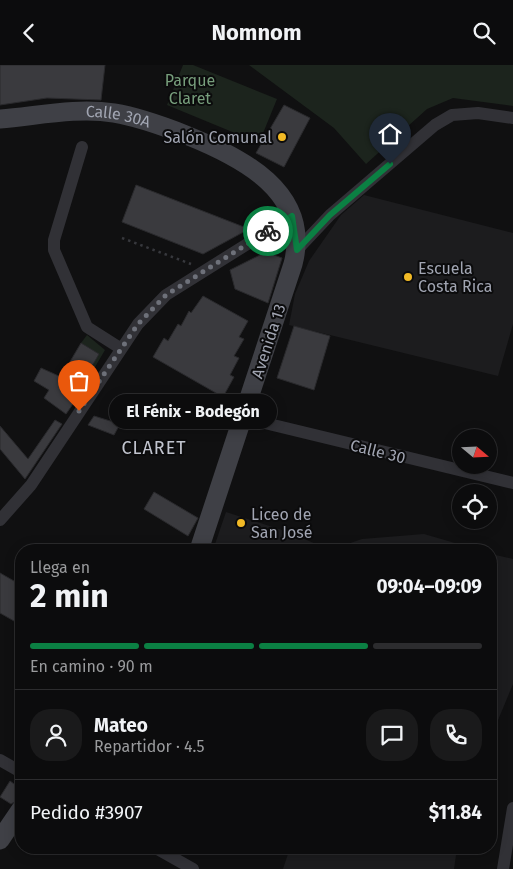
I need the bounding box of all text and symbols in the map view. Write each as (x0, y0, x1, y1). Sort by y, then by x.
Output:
icon: back (15, 19, 43, 47)
text: Nomnom (211, 19, 302, 46)
icon: search (470, 19, 498, 47)
park label: Parque Claret (165, 71, 215, 108)
street label: Calle 30A (86, 102, 154, 132)
pin (369, 113, 411, 164)
icon: home (376, 120, 404, 148)
place label: Salón Comunal (164, 128, 272, 147)
marker: Salón Comunal (276, 131, 288, 143)
courier (243, 206, 293, 256)
icon: bike (254, 217, 282, 245)
place label: Escuela Costa Rica (418, 259, 492, 296)
marker: Escuela Costa Rica (402, 271, 414, 283)
street label: Avenida 13 (248, 302, 289, 381)
pin (58, 360, 100, 411)
icon: bag (65, 367, 93, 395)
callout: El Fénix - Bodegón (109, 393, 276, 429)
text: El Fénix - Bodegón (126, 402, 260, 421)
north arrow (452, 429, 498, 474)
map controls (452, 429, 497, 529)
street label: Calle 30 (348, 435, 408, 468)
district label: CLARET (121, 437, 187, 459)
button: locate (452, 484, 497, 529)
place label: Liceo de San José (251, 505, 312, 542)
marker: Liceo de San José (235, 517, 247, 529)
text: Llega en (30, 558, 90, 577)
text: 09:04–09:09 (376, 575, 482, 598)
text: 2 min (30, 577, 109, 615)
text: En camino · 90 m (30, 657, 153, 676)
button: person (30, 709, 82, 761)
button: chat (366, 709, 418, 761)
button: phone (430, 709, 482, 761)
text: Mateo (94, 714, 148, 737)
text: Repartidor · 4.5 (94, 737, 205, 756)
text: Pedido #3907 (30, 801, 143, 824)
text: $11.84 (429, 801, 482, 824)

